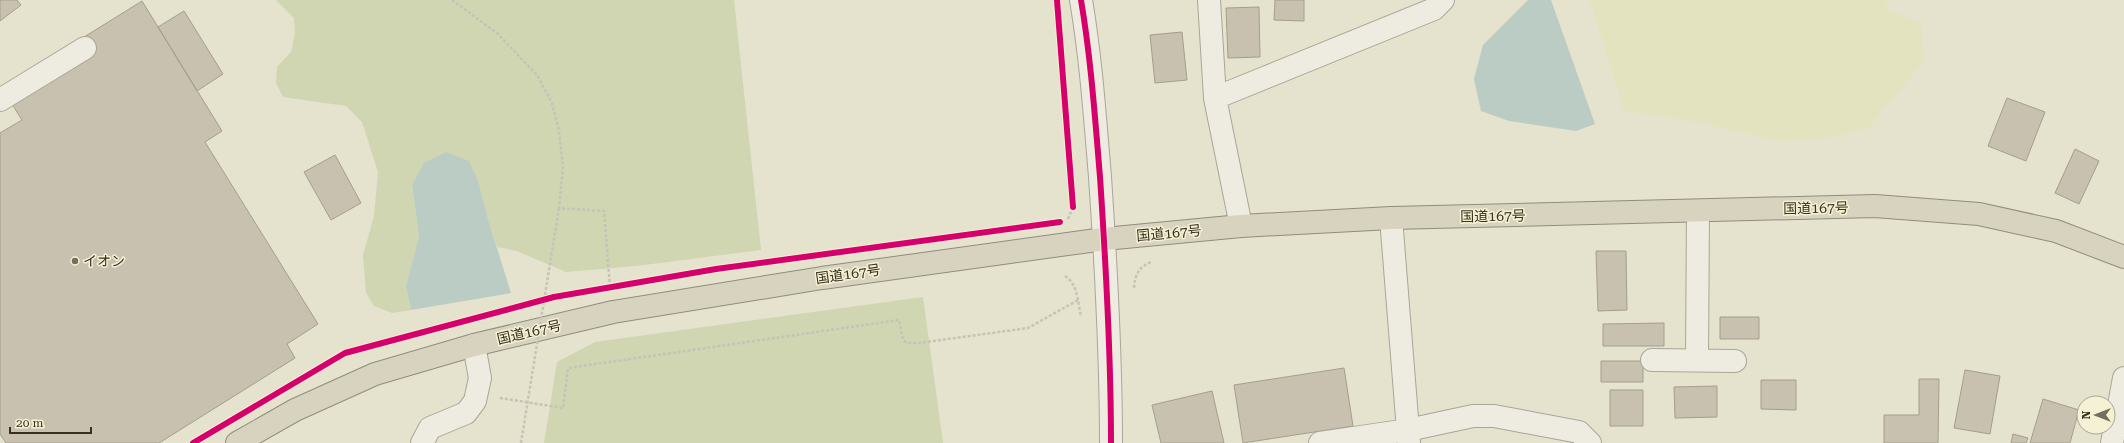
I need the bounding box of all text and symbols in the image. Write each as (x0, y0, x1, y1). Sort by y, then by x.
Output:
street label: 国道167号 (1783, 199, 1849, 217)
street label: 国道167号 (1460, 207, 1526, 225)
street label: 国道167号 (1136, 222, 1202, 244)
place label: イオン (83, 253, 125, 269)
marker: イオン (70, 256, 80, 266)
street label: 国道167号 (814, 262, 882, 286)
street label: 国道167号 (495, 317, 563, 347)
north arrow (2076, 395, 2116, 435)
scale bar (10, 409, 91, 435)
text: N (2080, 410, 2093, 419)
text: 20 m (16, 416, 43, 430)

